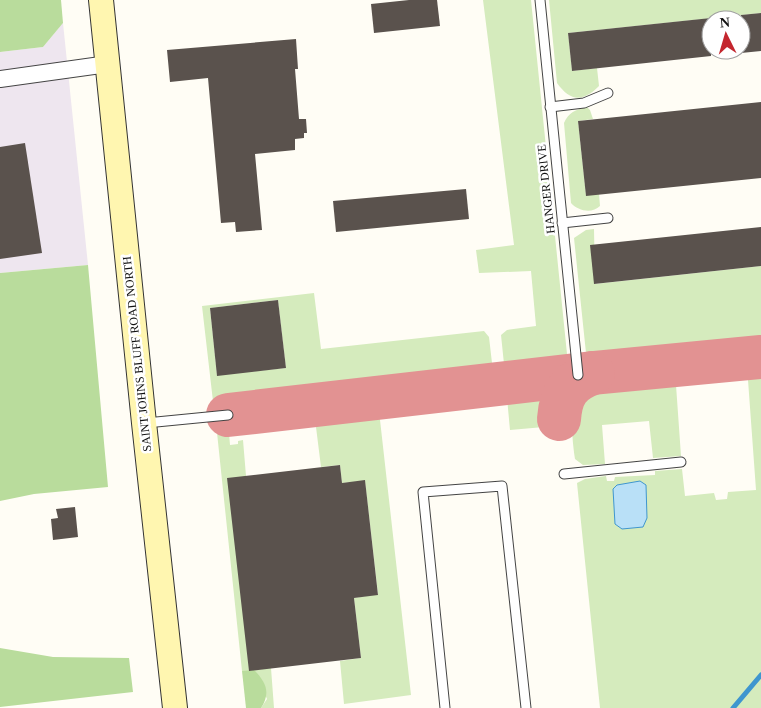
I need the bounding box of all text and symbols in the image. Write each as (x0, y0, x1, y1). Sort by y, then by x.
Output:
north arrow (701, 10, 751, 60)
text: N (719, 15, 731, 30)
street label: HANGER DRIVE (534, 144, 558, 234)
street label: SAINT JOHNS BLUFF ROAD NORTH (120, 255, 154, 452)

